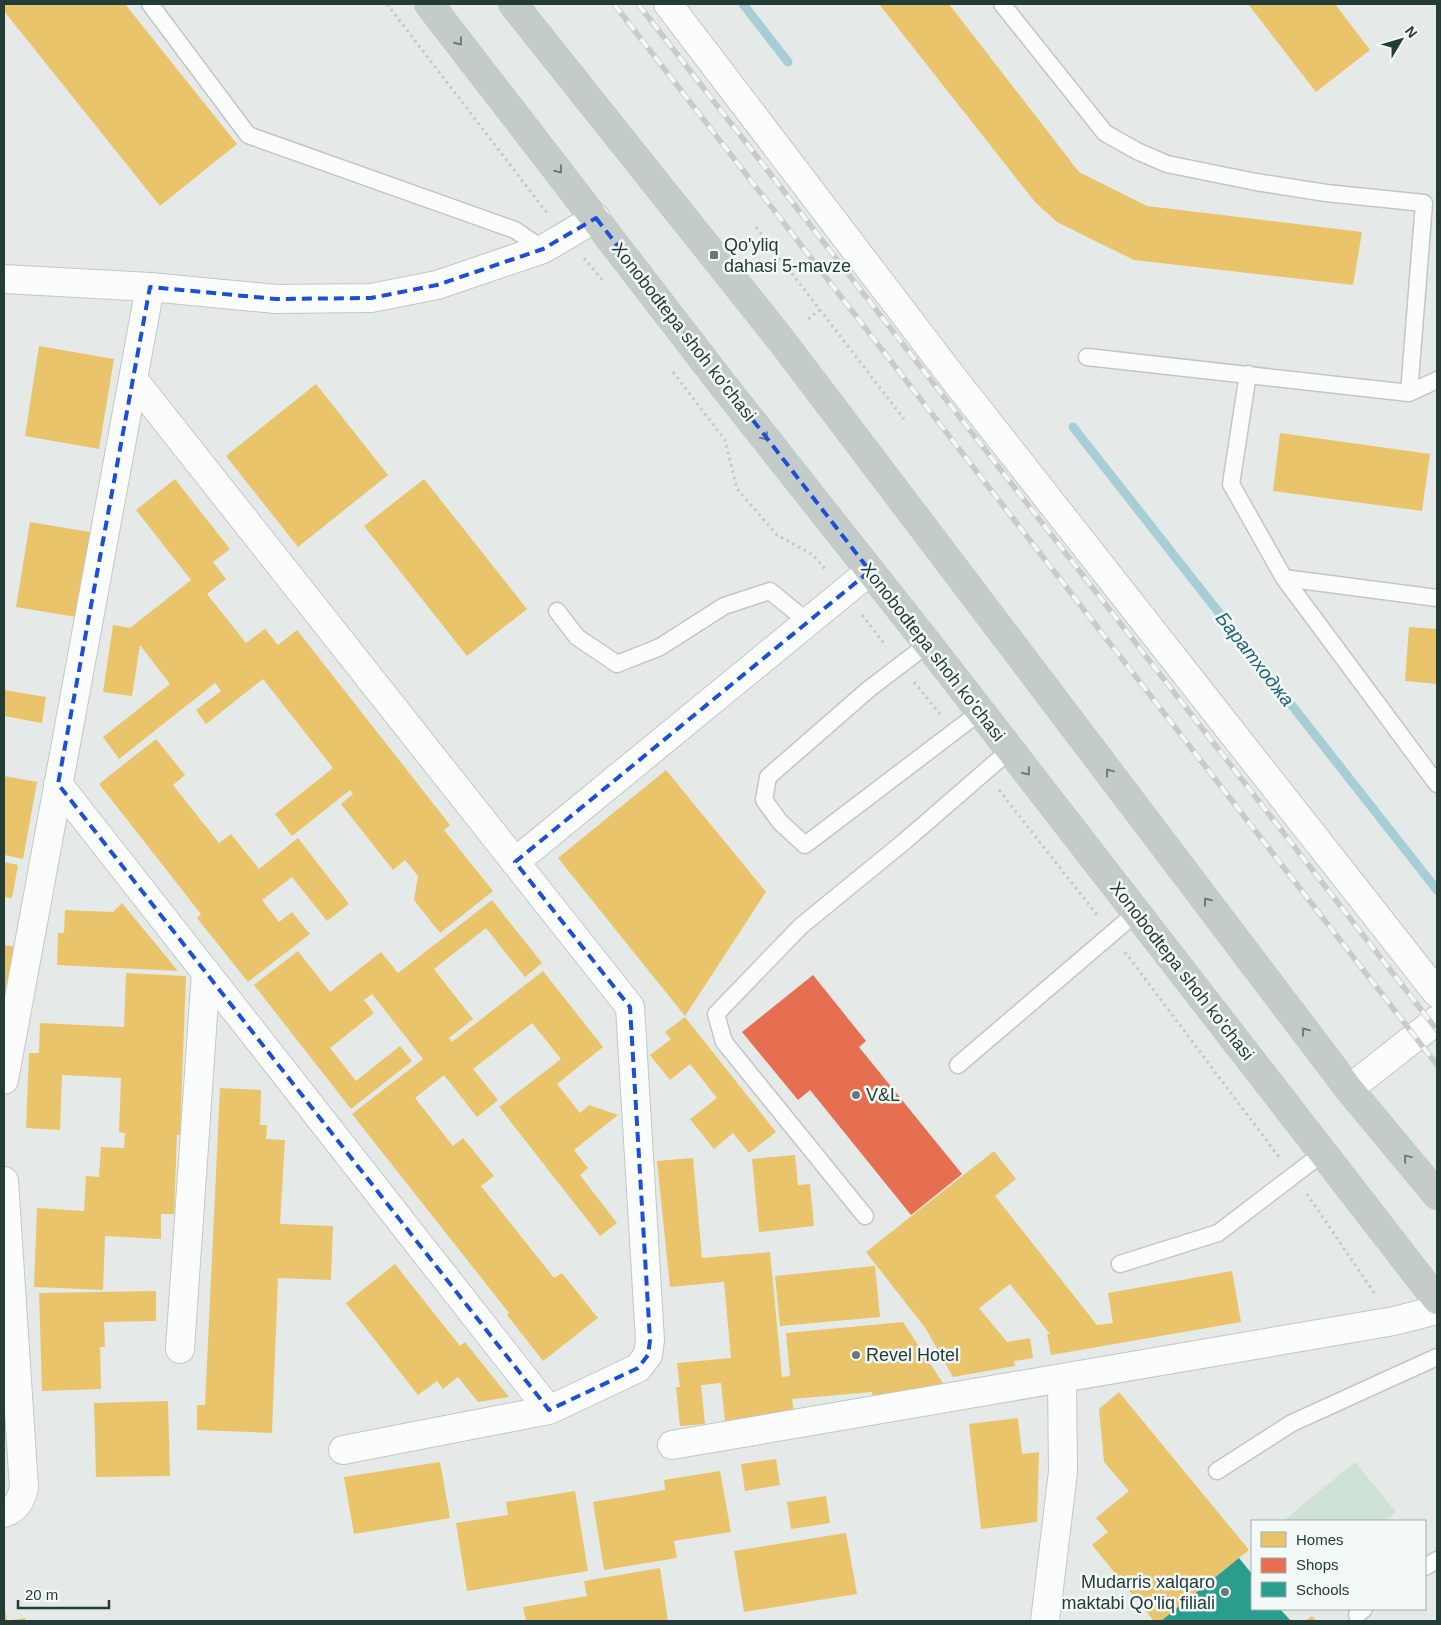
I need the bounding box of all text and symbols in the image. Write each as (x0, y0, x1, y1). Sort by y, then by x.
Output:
north arrow (1376, 15, 1426, 65)
text: N (1402, 23, 1421, 41)
one-way arrow (453, 36, 462, 46)
one-way arrow (553, 165, 562, 174)
place label: Qo'yliq dahasi 5-mavze (724, 235, 851, 276)
street label: Xonobodtepa shoh ko'chasi (608, 239, 760, 425)
marker: Qo'yliq dahasi 5-mavze (708, 249, 720, 261)
one-way arrow (760, 432, 769, 441)
street label: Xonobodtepa shoh ko'chasi (857, 559, 1009, 745)
water label: Баратходжа (1212, 608, 1298, 710)
one-way arrow (1021, 766, 1029, 775)
one-way arrow (1106, 769, 1114, 778)
street label: Xonobodtepa shoh ko'chasi (1106, 878, 1258, 1064)
one-way arrow (1204, 897, 1213, 907)
one-way arrow (1302, 1027, 1311, 1036)
place label: V&L (866, 1085, 900, 1105)
marker: V&L (850, 1089, 862, 1101)
one-way arrow (1403, 1154, 1412, 1163)
place label: Revel Hotel (866, 1345, 959, 1365)
marker: Revel Hotel (850, 1349, 862, 1361)
legend (1251, 1520, 1426, 1610)
text: Homes (1296, 1531, 1344, 1548)
text: Shops (1296, 1556, 1339, 1573)
place label: Mudarris xalqaro maktabi Qo'liq filiali (1062, 1572, 1215, 1613)
scale bar (18, 1578, 109, 1610)
text: Schools (1296, 1581, 1349, 1598)
text: 20 m (25, 1586, 58, 1603)
marker: Mudarris xalqaro maktabi Qo'liq filiali (1219, 1586, 1231, 1598)

